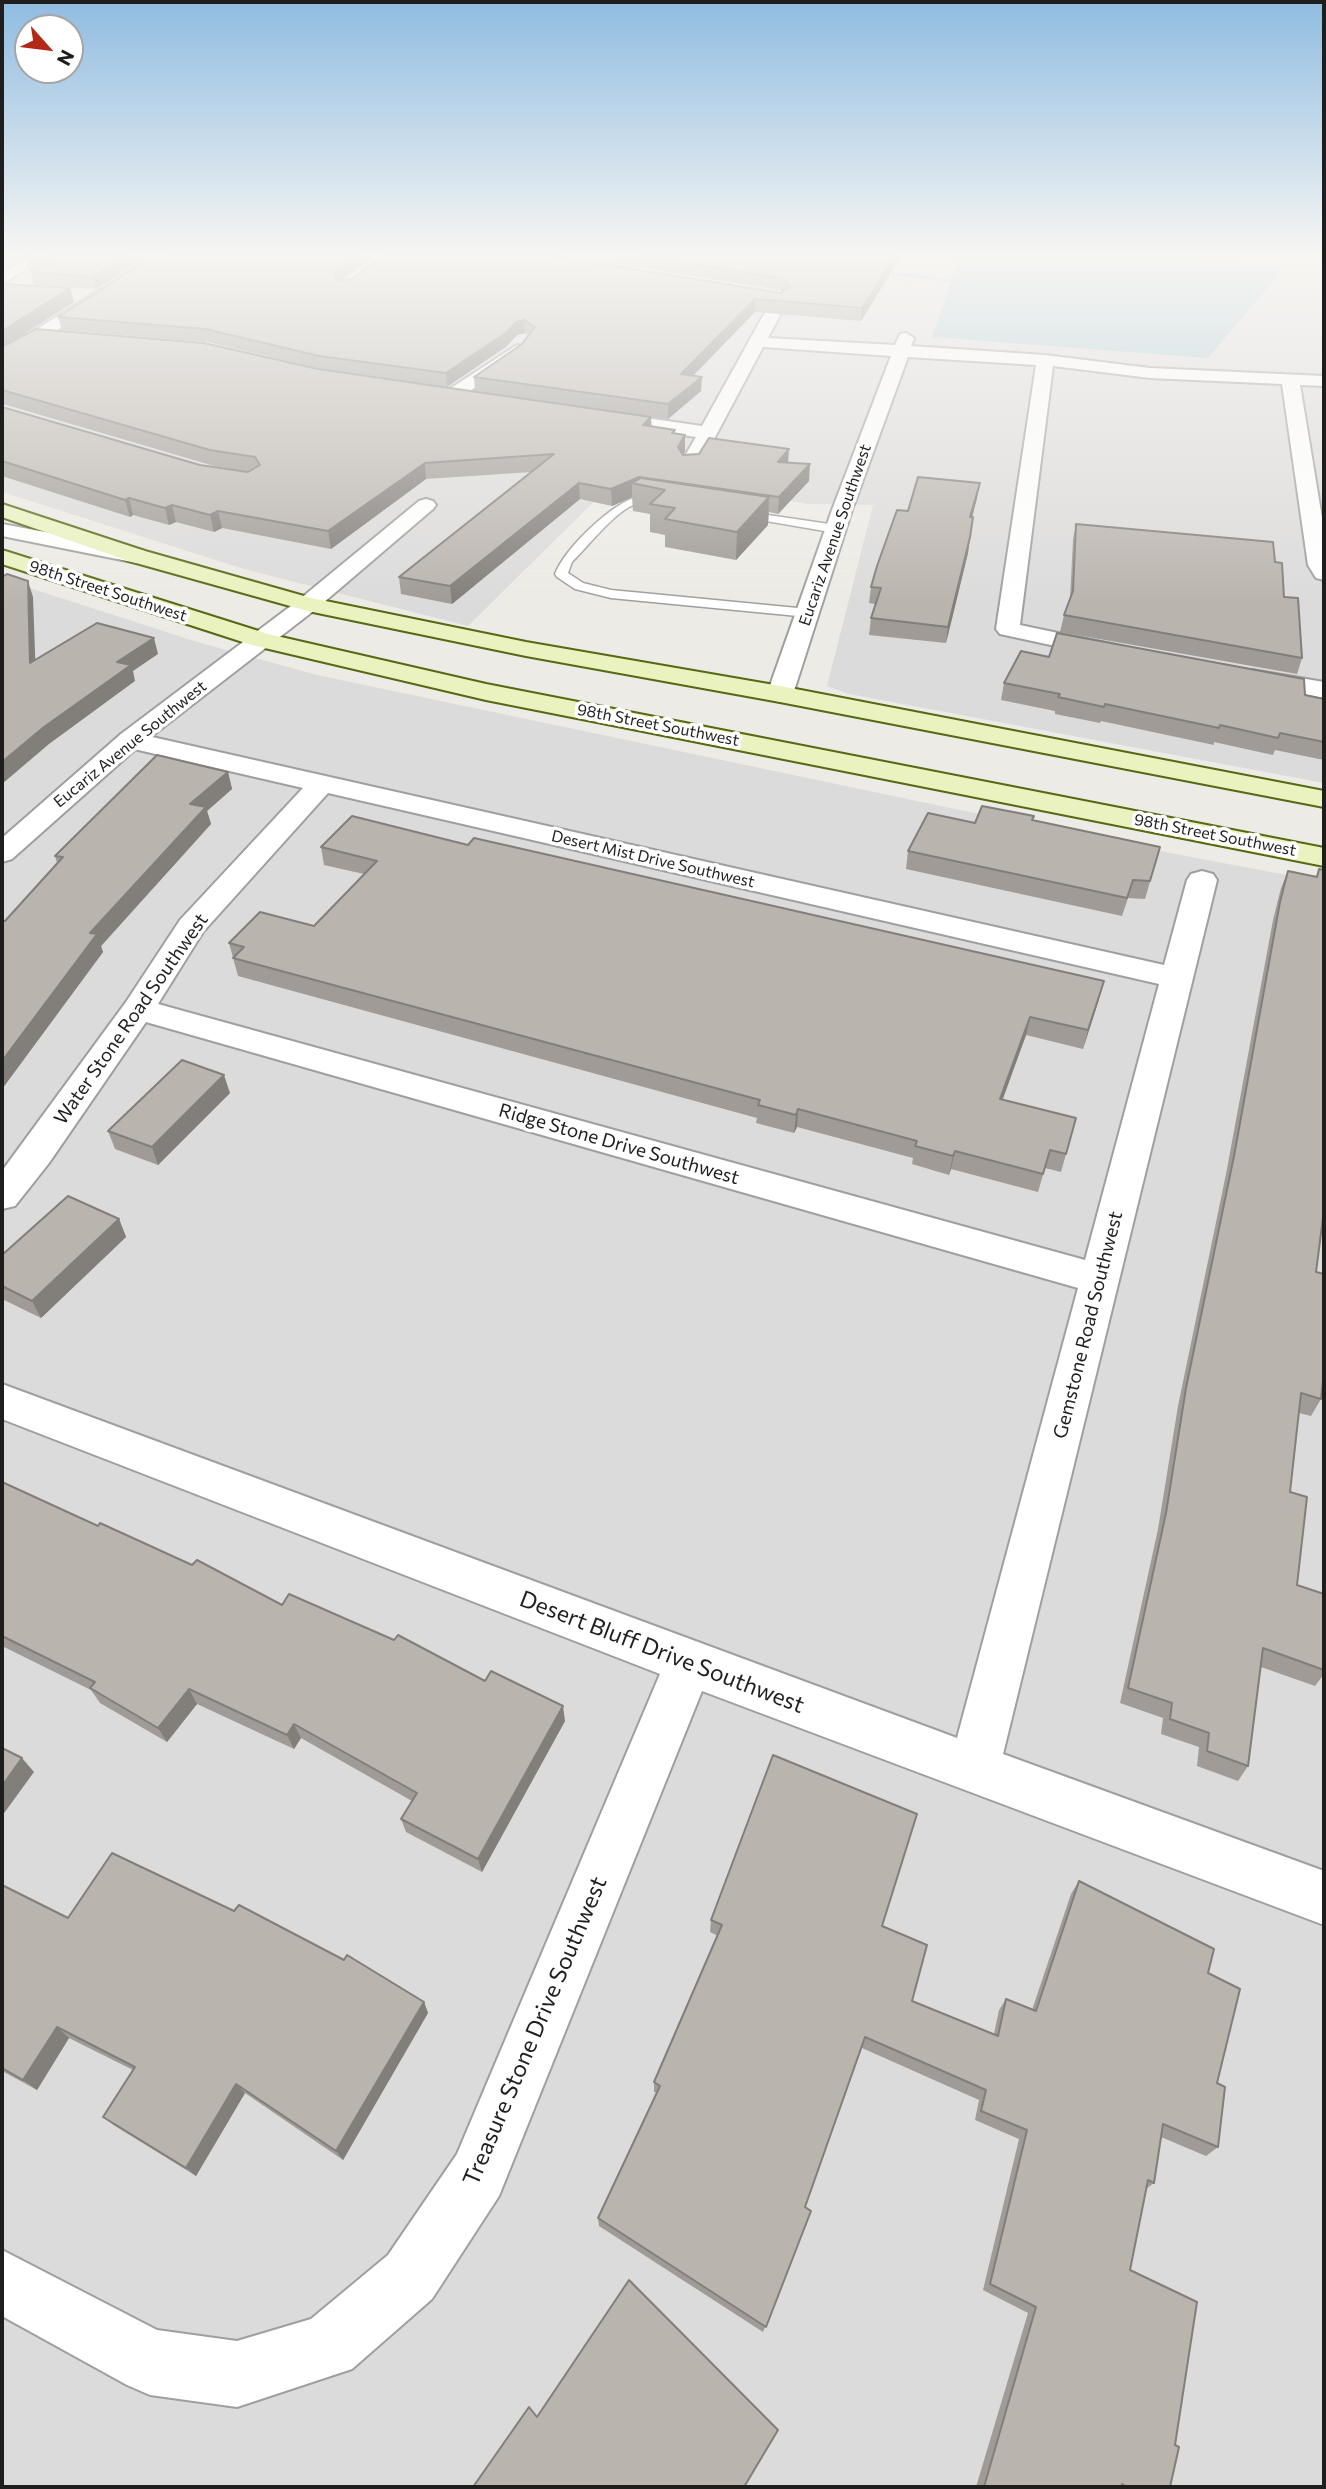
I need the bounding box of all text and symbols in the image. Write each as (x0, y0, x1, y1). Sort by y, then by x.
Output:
north arrow (14, 14, 84, 84)
text: N (53, 46, 80, 70)
street label: Eucariz Avenue Southwest (795, 442, 875, 628)
street label: 98th Street Southwest (27, 556, 189, 626)
street label: Eucariz Avenue Southwest (50, 676, 210, 812)
street label: 98th Street Southwest (575, 700, 741, 750)
street label: 98th Street Southwest (1132, 810, 1298, 860)
street label: Desert Mist Drive Southwest (549, 826, 757, 892)
street label: Water Stone Road Southwest (49, 909, 213, 1129)
street label: Ridge Stone Drive Southwest (496, 1099, 742, 1189)
street label: Gemstone Road Southwest (1049, 1209, 1127, 1441)
street label: Desert Bluff Drive Southwest (516, 1585, 808, 1719)
street label: Treasure Stone Drive Southwest (457, 1872, 613, 2190)

